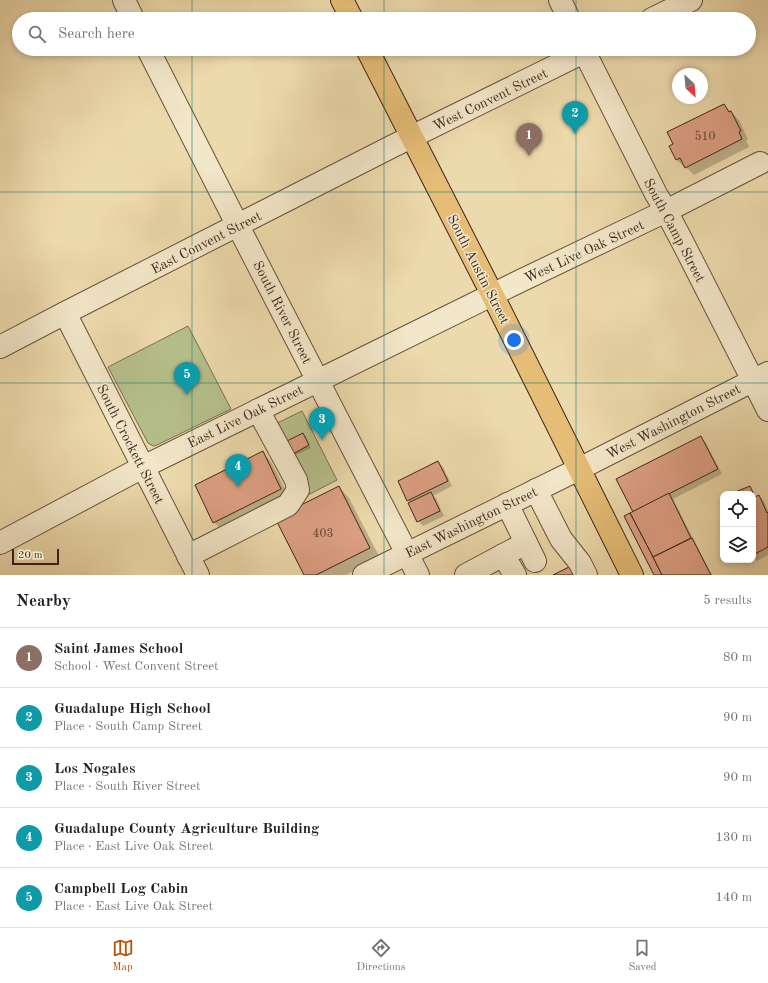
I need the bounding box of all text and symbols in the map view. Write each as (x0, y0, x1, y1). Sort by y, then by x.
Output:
search box (12, 12, 756, 56)
icon: search (26, 23, 48, 45)
text: Search here (58, 27, 135, 42)
street label: West Convent Street (431, 66, 550, 134)
north arrow (672, 68, 708, 104)
pin: 2 (562, 101, 588, 134)
pin: 1 (516, 123, 542, 156)
house number: 510 (695, 130, 715, 143)
street label: South Camp Street (641, 176, 707, 285)
street label: East Convent Street (149, 209, 264, 277)
street label: South Austin Street (444, 212, 512, 327)
street label: West Live Oak Street (522, 218, 646, 286)
street label: South River Street (250, 259, 314, 366)
your location (504, 330, 524, 350)
pin: 5 (174, 362, 200, 395)
street label: South Crockett Street (94, 382, 166, 507)
street label: West Washington Street (604, 382, 743, 462)
street label: East Live Oak Street (185, 383, 306, 451)
pin: 3 (309, 407, 335, 440)
pin: 4 (225, 454, 251, 487)
street label: East Washington Street (403, 485, 540, 561)
map controls (720, 491, 756, 563)
button: locate (720, 491, 756, 527)
button: layers (720, 527, 756, 563)
house number: 403 (313, 528, 333, 540)
scale bar (12, 547, 59, 566)
text: 20 m (18, 550, 43, 561)
text: Nearby (16, 593, 71, 610)
text: 5 results (703, 594, 752, 607)
text: Saint James School (54, 642, 183, 657)
text: 1 (25, 651, 33, 664)
text: 80 m (723, 651, 752, 664)
text: School · West Convent Street (54, 660, 219, 673)
text: Guadalupe High School (54, 702, 211, 717)
text: 2 (25, 711, 33, 724)
text: 90 m (723, 711, 752, 724)
text: Place · South Camp Street (54, 720, 202, 733)
text: Los Nogales (54, 762, 135, 777)
text: 3 (25, 771, 33, 784)
text: 90 m (723, 771, 752, 784)
text: Place · South River Street (54, 780, 201, 793)
text: Guadalupe County Agriculture Building (54, 822, 319, 837)
text: 4 (25, 831, 33, 844)
text: 130 m (715, 831, 752, 844)
text: Place · East Live Oak Street (54, 840, 213, 853)
text: Campbell Log Cabin (54, 882, 188, 897)
text: 5 (25, 891, 33, 904)
text: 140 m (715, 891, 752, 904)
text: Place · East Live Oak Street (54, 900, 213, 913)
tab: Map (112, 937, 134, 975)
tab: Directions (357, 937, 405, 975)
tab: Saved (628, 937, 656, 975)

